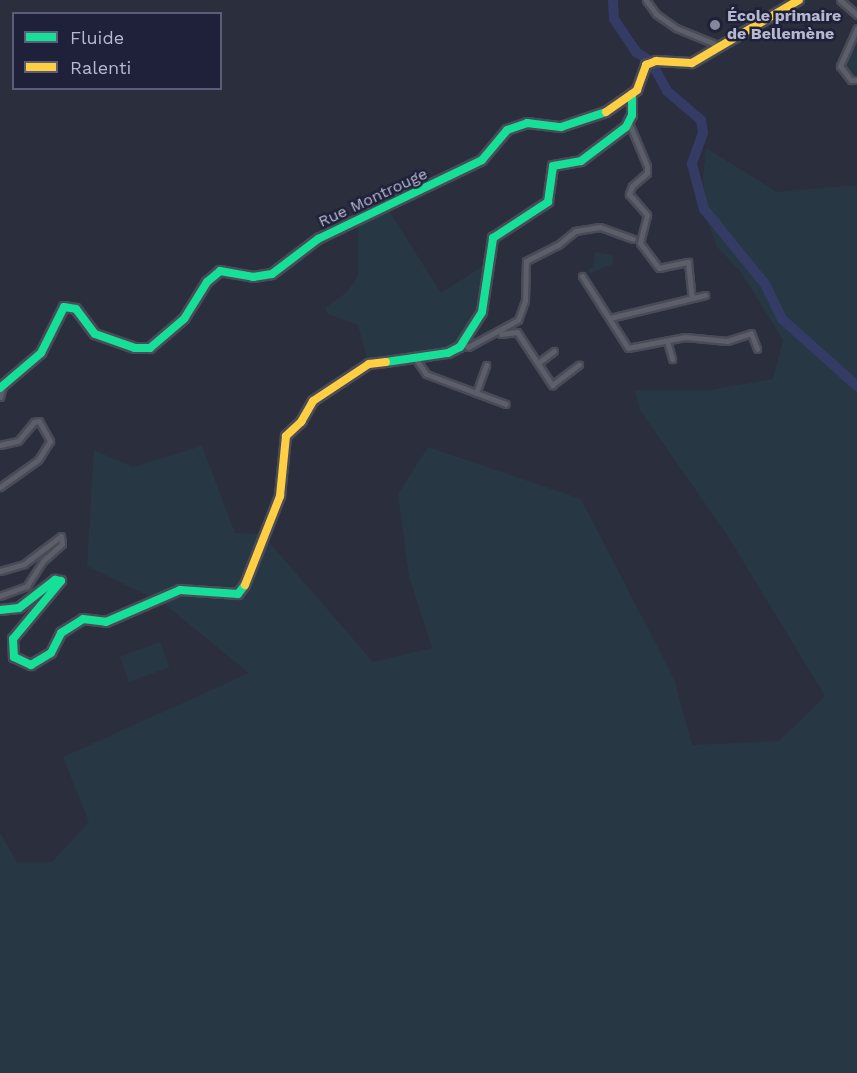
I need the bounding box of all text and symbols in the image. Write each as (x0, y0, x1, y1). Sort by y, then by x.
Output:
place label: École primaire de Bellemène (727, 6, 841, 44)
legend (12, 12, 222, 90)
marker: École primaire de Bellemène (708, 18, 722, 32)
text: Fluide (70, 27, 124, 48)
text: Ralenti (70, 57, 131, 78)
street label: Rue Montrouge (315, 164, 431, 232)

